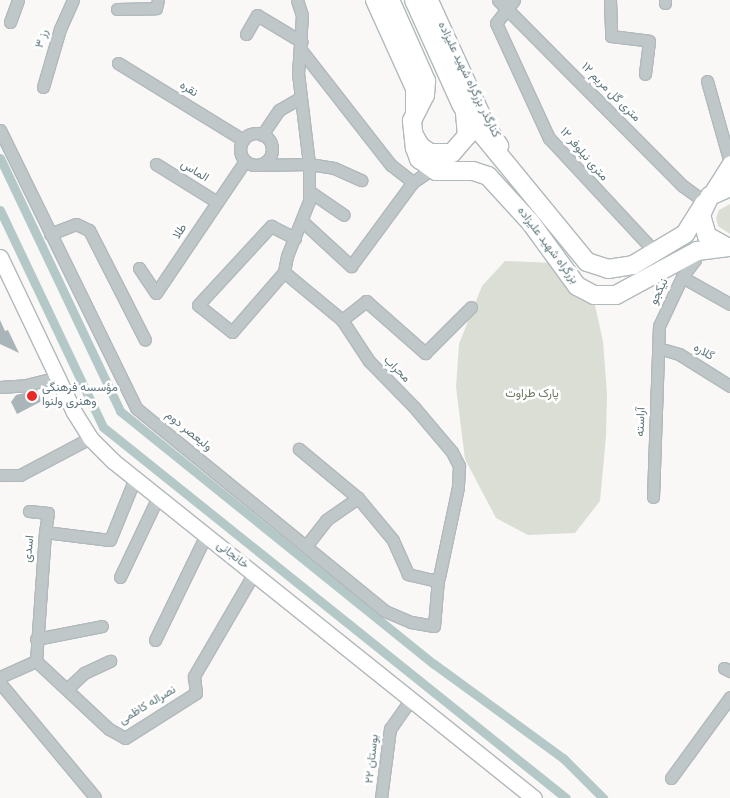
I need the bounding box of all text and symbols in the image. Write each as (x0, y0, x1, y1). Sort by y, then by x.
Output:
street label: کنارگذر بزرگراه شهید علیزاده (434, 20, 502, 140)
street label: رز ۳ (33, 28, 53, 50)
street label: ۱۲ متری گل مریم (577, 60, 643, 126)
street label: نقره (176, 79, 200, 101)
street label: ۱۲ متری نیلوفر (556, 125, 610, 185)
street label: الماس (177, 158, 211, 186)
street label: بزرگراه شهید علیزاده (513, 204, 581, 288)
street label: طلا (171, 222, 191, 242)
street label: نیکجو (648, 277, 672, 307)
street label: گلاره (690, 341, 716, 365)
street label: محراب (380, 354, 412, 386)
place label: مؤسسه فرهنگی وهنری ولنوا (42, 382, 118, 410)
park label: پارک طراوت (505, 388, 559, 402)
marker: مؤسسه فرهنگی وهنری ولنوا (26, 390, 38, 402)
street label: آراسته (634, 407, 650, 437)
street label: ولیعصر دوم (162, 409, 214, 455)
street label: اسدی (21, 535, 39, 563)
street label: خانجانی (213, 539, 251, 573)
street label: نصراله کاظمی (117, 683, 179, 729)
street label: بوستان ۲۲ (363, 734, 383, 784)

